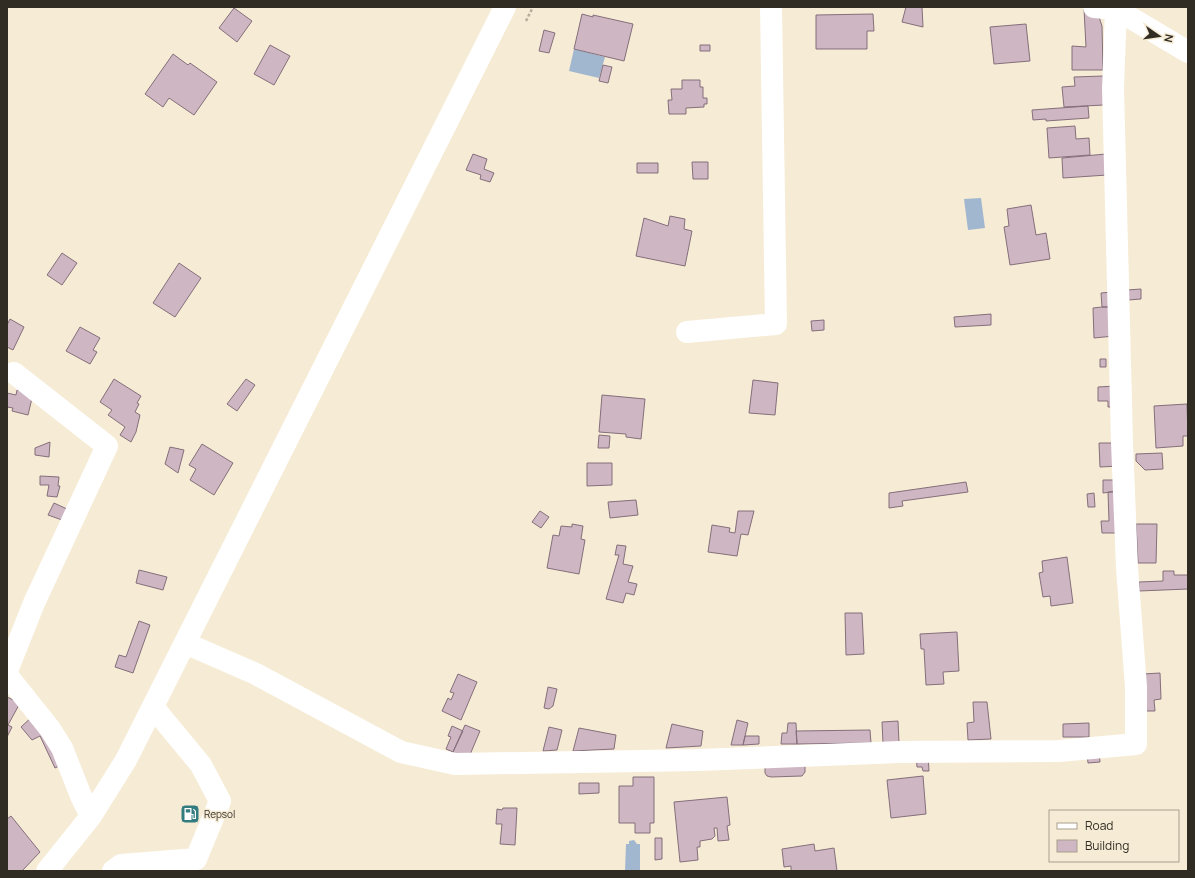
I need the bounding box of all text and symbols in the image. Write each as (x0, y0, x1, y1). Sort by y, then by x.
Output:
north arrow (1139, 16, 1179, 56)
text: N (1161, 33, 1177, 44)
fuel station icon: Repsol (179, 803, 201, 825)
place label: Repsol (204, 807, 235, 821)
legend (1049, 810, 1179, 862)
text: Road (1085, 817, 1113, 834)
text: Building (1085, 837, 1129, 854)

